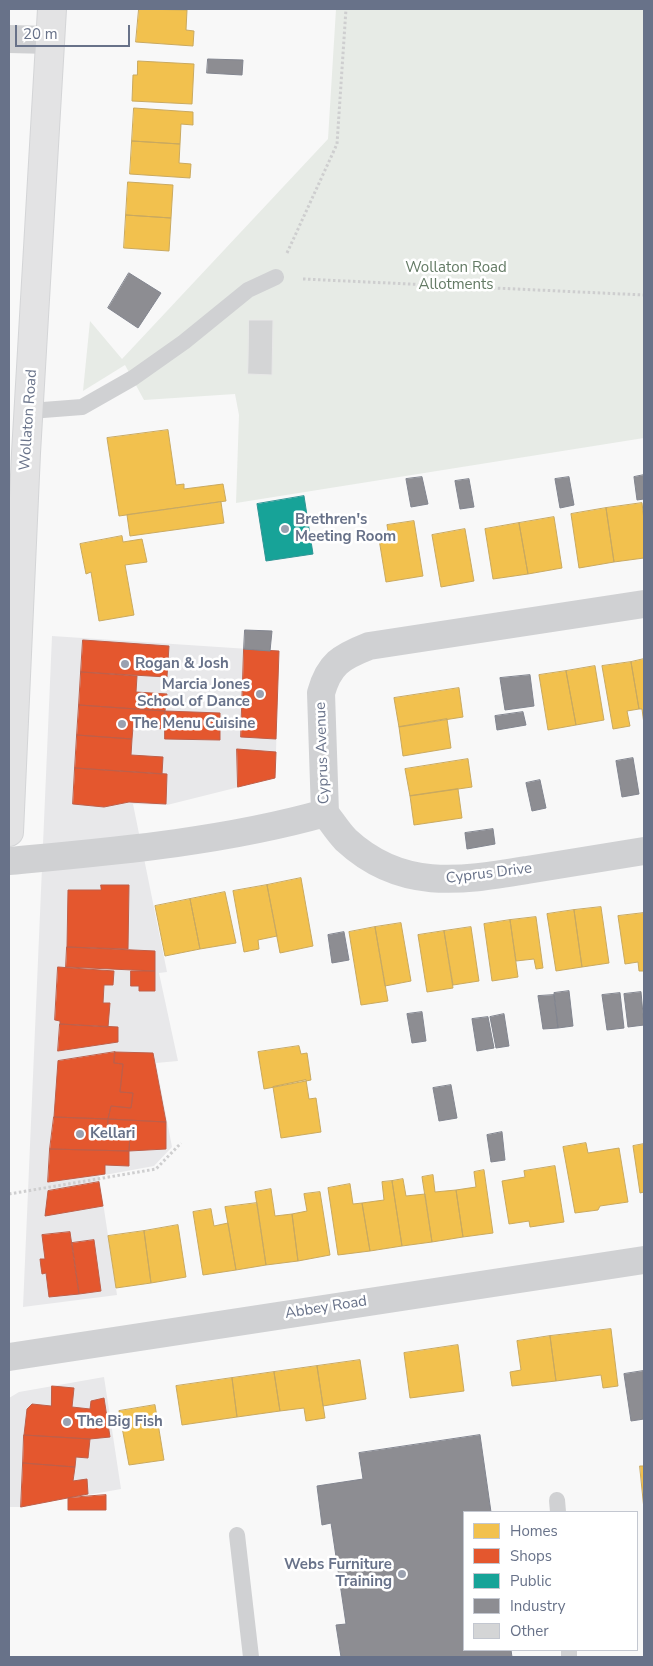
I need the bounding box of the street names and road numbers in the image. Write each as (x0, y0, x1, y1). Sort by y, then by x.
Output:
street label: Wollaton Road (16, 369, 42, 471)
street label: Cyprus Avenue (312, 702, 334, 804)
street label: Cyprus Drive (445, 860, 533, 888)
street label: Abbey Road (284, 1293, 368, 1323)

